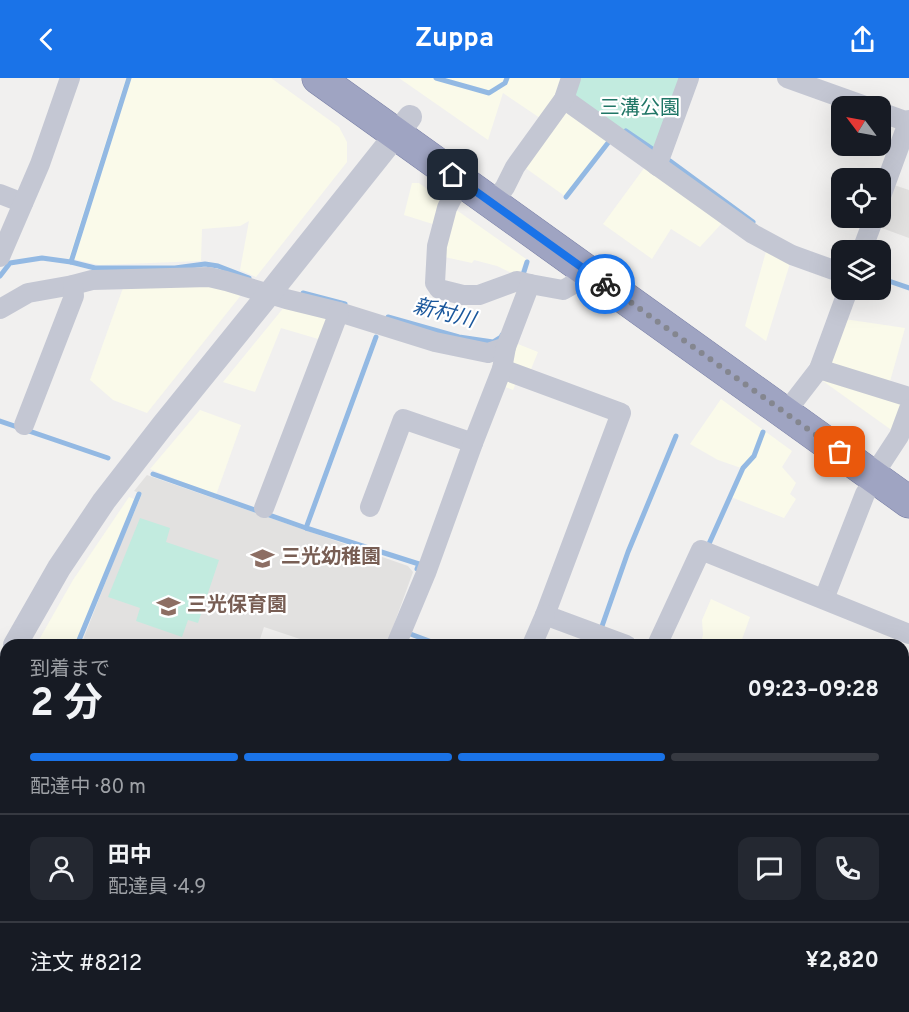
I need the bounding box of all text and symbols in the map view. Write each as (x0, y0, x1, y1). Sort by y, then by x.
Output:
text: Zuppa (415, 22, 494, 56)
icon: back (30, 23, 63, 56)
icon: share (846, 23, 879, 56)
park label: 三溝公園 (600, 96, 680, 122)
north arrow (831, 96, 891, 156)
map controls (831, 96, 891, 300)
pin (427, 149, 478, 200)
icon: home (436, 158, 469, 191)
button: locate (831, 168, 891, 228)
button: layers (831, 240, 891, 300)
courier (575, 254, 635, 314)
icon: bike (589, 268, 622, 301)
water label: 新村川 (410, 293, 480, 335)
pin (814, 426, 865, 477)
icon: bag (823, 435, 856, 468)
school or university icon: 三光幼稚園 (250, 545, 276, 571)
place label: 三光幼稚園 (281, 545, 381, 571)
school or university icon: 三光保育園 (156, 593, 182, 619)
place label: 三光保育園 (187, 593, 287, 619)
text: 到着まで (30, 657, 110, 683)
text: 09:23–09:28 (747, 677, 879, 704)
text: 2 分 (30, 681, 103, 730)
text: 配達中 · 80 m (30, 775, 146, 801)
button: person (30, 837, 93, 900)
button: chat (738, 837, 801, 900)
button: phone (816, 837, 879, 900)
text: 田中 (108, 843, 152, 870)
text: 配達員 · 4.9 (108, 875, 206, 901)
text: ¥2,820 (805, 948, 879, 975)
text: 注文 #8212 (30, 951, 142, 978)

